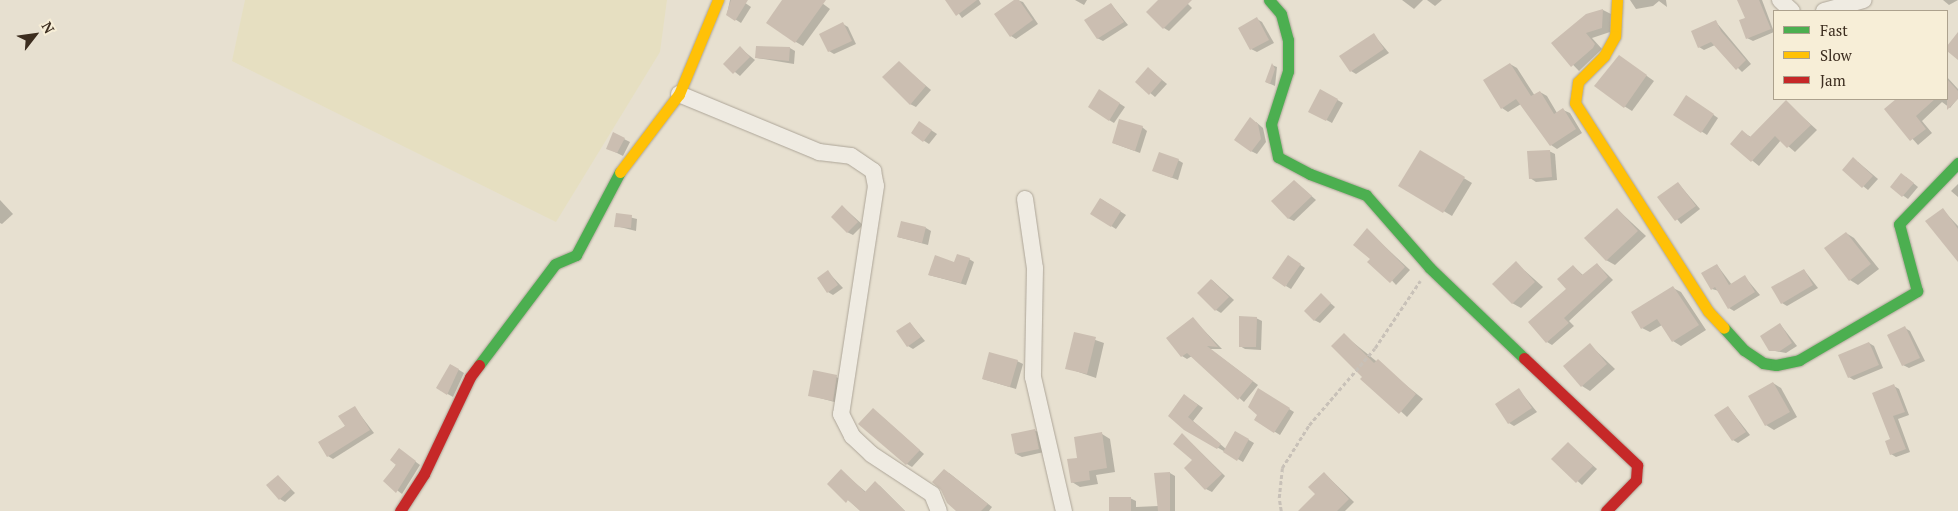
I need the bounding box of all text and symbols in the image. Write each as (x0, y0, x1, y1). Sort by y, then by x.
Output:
north arrow (10, 10, 60, 60)
legend (1773, 10, 1948, 100)
text: N (38, 18, 59, 37)
text: Fast (1820, 20, 1848, 40)
text: Slow (1820, 45, 1852, 65)
text: Jam (1820, 70, 1846, 90)

